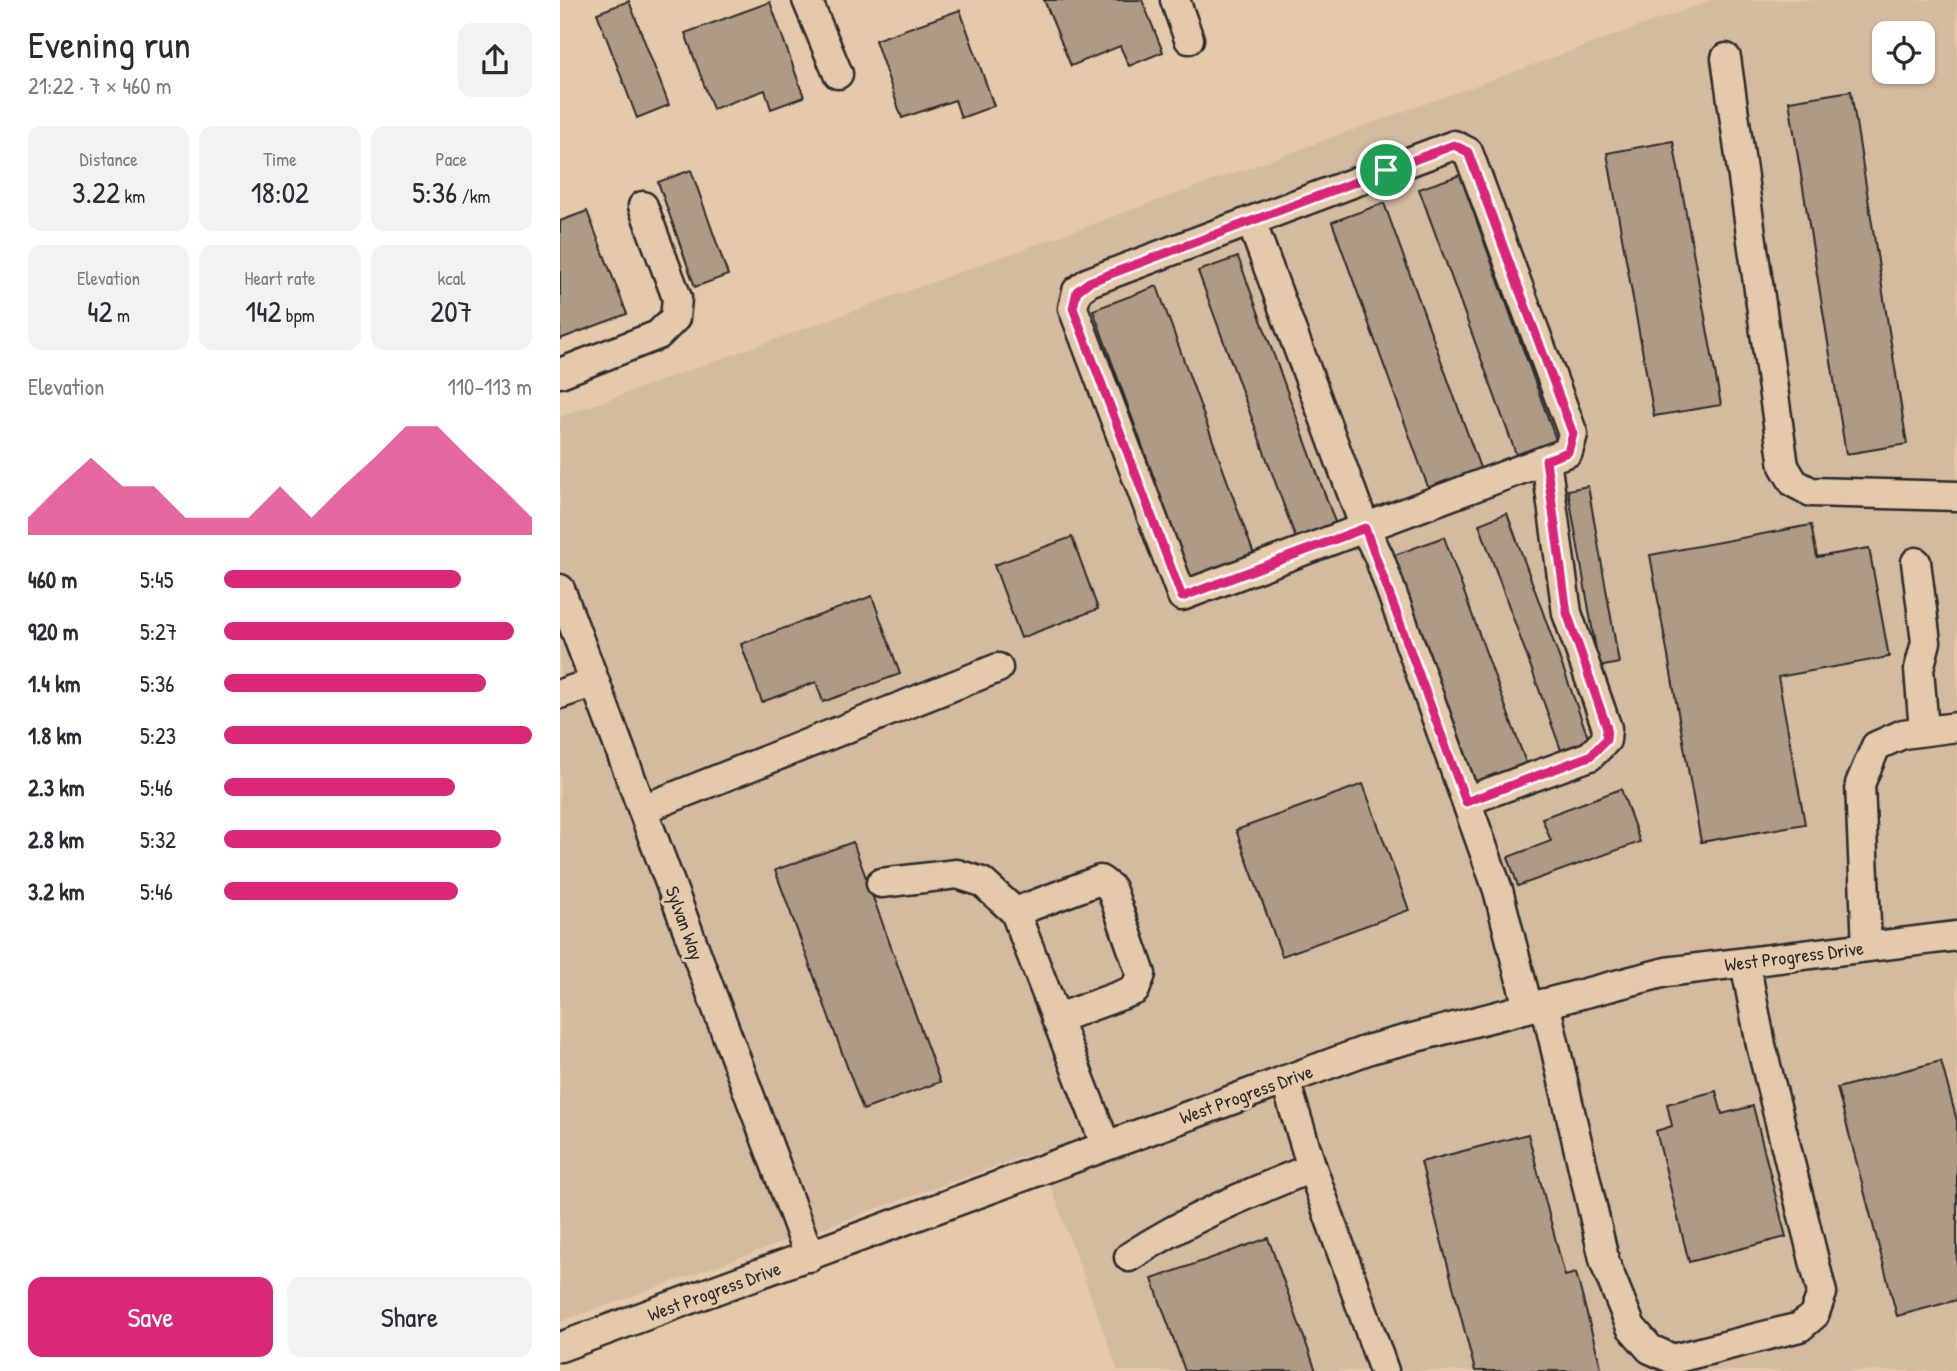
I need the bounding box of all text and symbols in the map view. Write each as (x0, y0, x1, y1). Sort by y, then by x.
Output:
text: Evening run (28, 18, 191, 70)
map controls (1872, 21, 1935, 84)
button: locate (1872, 21, 1935, 84)
button: share (458, 23, 532, 97)
text: 21:22 · 7 × 460 m (28, 70, 171, 101)
pin (1356, 140, 1416, 200)
text: Distance (80, 146, 138, 172)
text: Time (263, 146, 297, 172)
text: Pace (436, 146, 467, 172)
icon: arrive (1367, 151, 1405, 189)
text: 3.22 (72, 172, 120, 212)
text: 18:02 (251, 172, 309, 212)
text: 5:36 (412, 172, 457, 212)
text: km (120, 183, 145, 209)
text: /km (457, 183, 490, 209)
text: Elevation (77, 265, 140, 291)
text: Heart rate (245, 265, 315, 291)
text: kcal (437, 265, 465, 291)
text: 42 (87, 291, 113, 331)
text: 142 (245, 291, 281, 331)
text: 207 (430, 291, 472, 331)
text: m (113, 302, 130, 328)
text: bpm (281, 302, 315, 328)
text: Elevation (28, 371, 104, 402)
text: 110–113 m (447, 371, 532, 402)
text: 460 m (28, 564, 77, 595)
text: 5:45 (140, 564, 173, 595)
text: 920 m (28, 616, 78, 647)
text: 5:27 (140, 616, 177, 647)
text: 1.4 km (28, 668, 80, 699)
text: 5:36 (140, 668, 175, 699)
text: 1.8 km (28, 720, 82, 751)
text: 5:23 (140, 720, 176, 751)
text: 2.3 km (28, 772, 84, 803)
text: 5:46 (140, 772, 173, 803)
text: 2.8 km (28, 824, 84, 855)
text: 5:32 (140, 824, 176, 855)
text: 3.2 km (28, 876, 84, 907)
text: 5:46 (140, 876, 173, 907)
street label: Sylvan Way (660, 882, 710, 964)
street label: West Progress Drive (1723, 935, 1865, 977)
street label: West Progress Drive (1176, 1058, 1316, 1130)
street label: West Progress Drive (644, 1255, 784, 1327)
button: Save (28, 1277, 273, 1357)
button: Share (287, 1277, 532, 1357)

